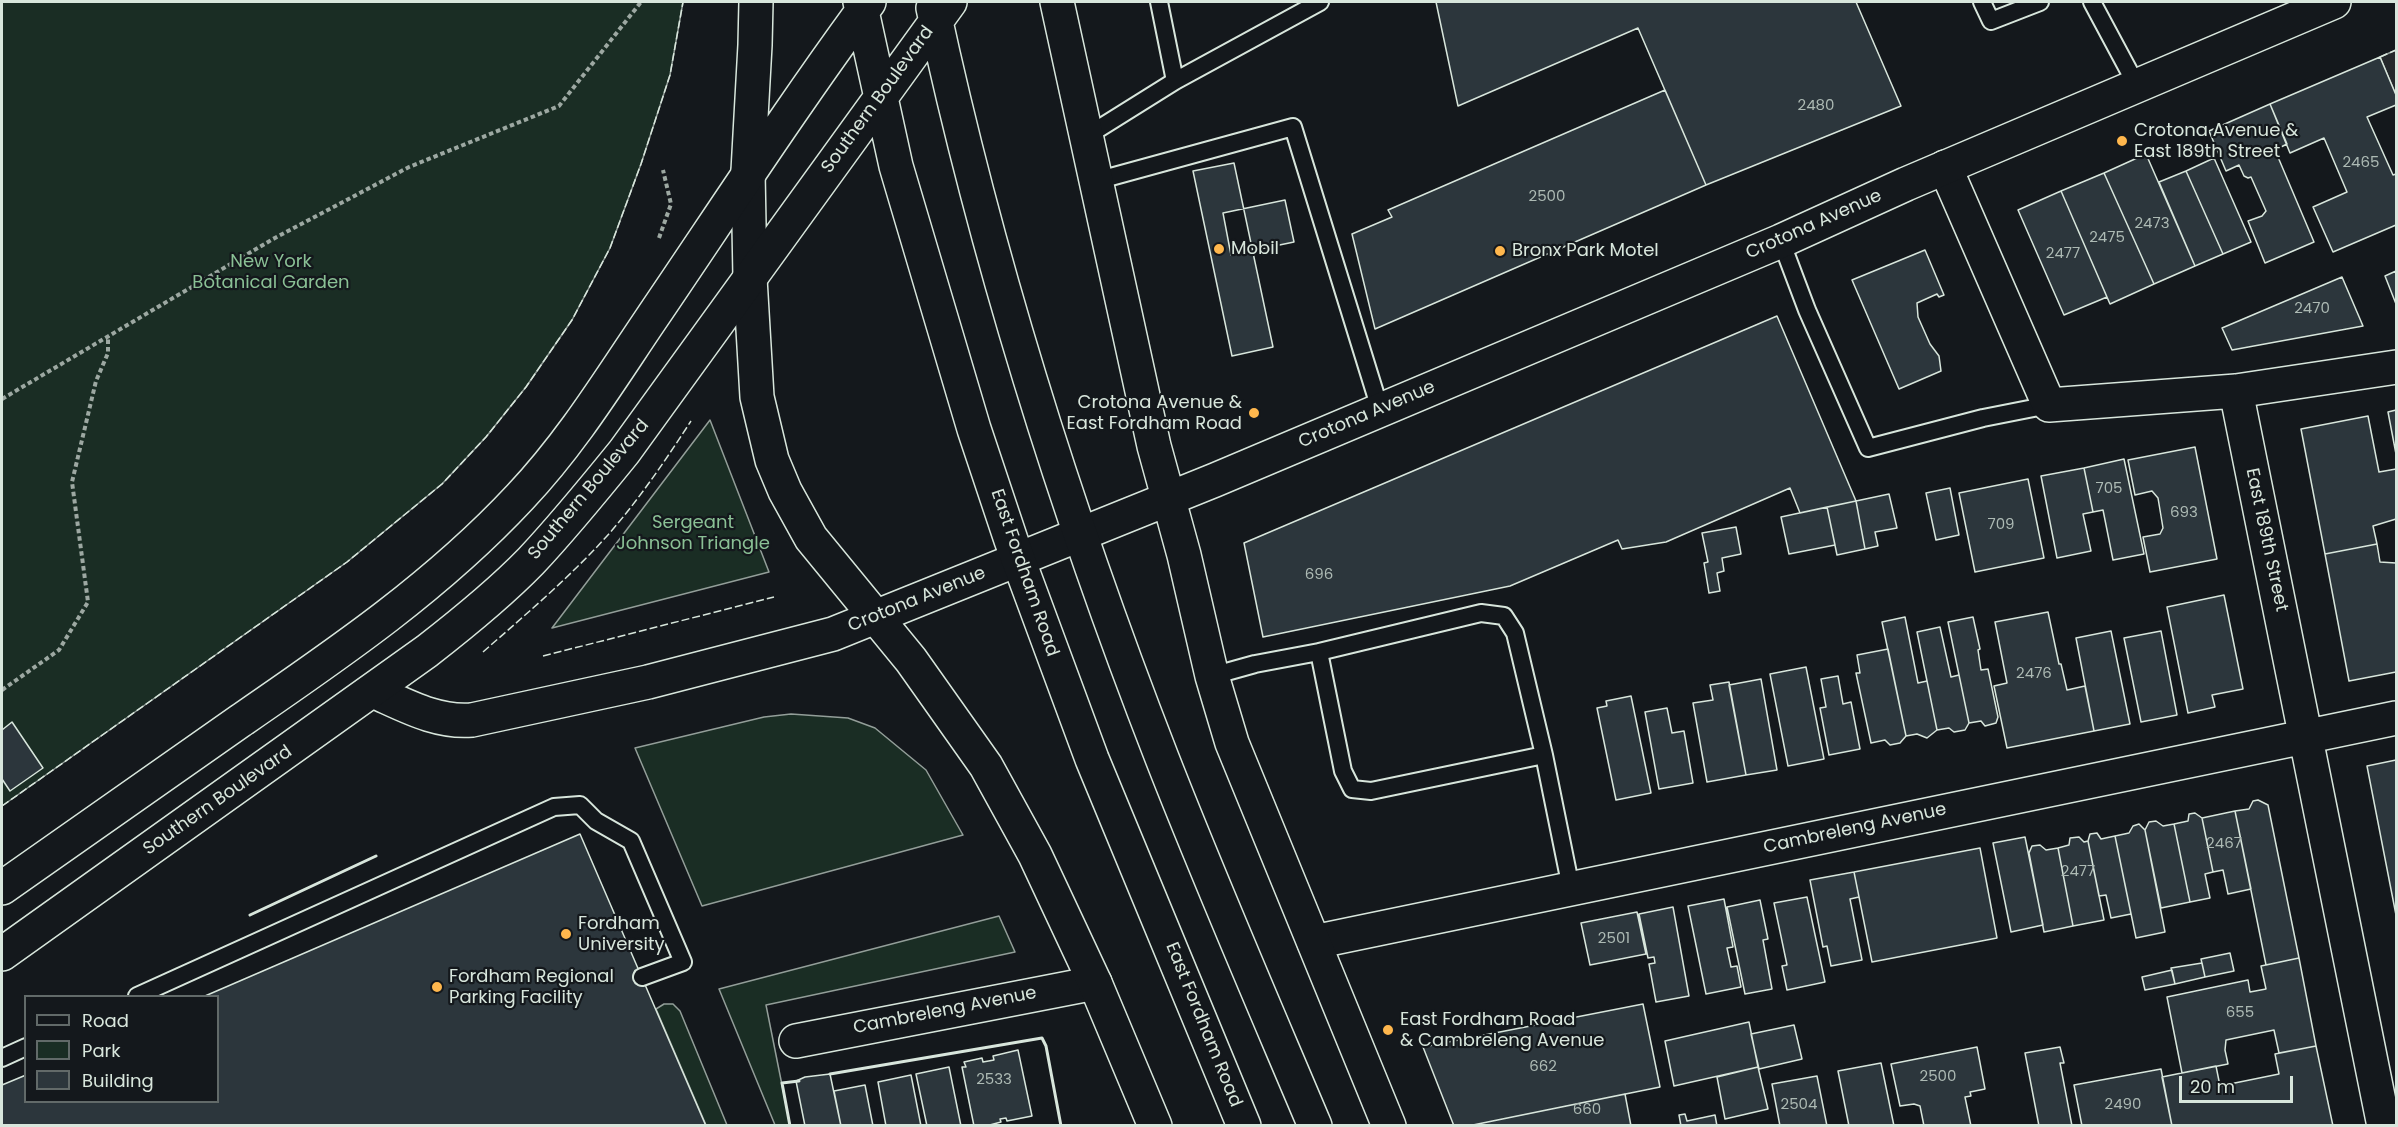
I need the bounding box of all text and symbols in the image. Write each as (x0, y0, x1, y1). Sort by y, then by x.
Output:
street label: Southern Boulevard (817, 22, 939, 178)
house number: 2480 (1798, 97, 1834, 115)
place label: Crotona Avenue & East 189th Street (2134, 120, 2298, 162)
marker: Crotona Avenue & East 189th Street (2115, 134, 2129, 148)
house number: 2465 (2342, 154, 2380, 172)
street label: Crotona Avenue (1743, 185, 1885, 265)
house number: 2500 (1529, 188, 1565, 206)
house number: 2473 (2134, 215, 2170, 233)
house number: 2475 (2089, 229, 2125, 247)
place label: Mobil (1231, 238, 1279, 260)
place label: Bronx Park Motel (1512, 240, 1659, 262)
marker: Mobil (1212, 242, 1226, 256)
marker: Bronx Park Motel (1493, 244, 1507, 258)
house number: 2477 (2046, 245, 2080, 263)
park label: New York Botanical Garden (192, 251, 350, 294)
house number: 2470 (2294, 300, 2330, 318)
street label: Crotona Avenue (1295, 376, 1439, 454)
place label: Crotona Avenue & East Fordham Road (1067, 392, 1242, 434)
marker: Crotona Avenue & East Fordham Road (1247, 406, 1261, 420)
street label: Southern Boulevard (524, 415, 654, 565)
street label: East 189th Street (2240, 466, 2292, 614)
house number: 705 (2095, 480, 2123, 498)
street label: East Fordham Road (985, 487, 1063, 659)
house number: 693 (2170, 504, 2198, 522)
park label: Sergeant Johnson Triangle (616, 512, 770, 554)
house number: 709 (1987, 516, 2015, 534)
street label: Crotona Avenue (845, 563, 989, 637)
house number: 696 (1305, 566, 1333, 584)
house number: 2476 (2016, 665, 2052, 683)
street label: Southern Boulevard (139, 741, 297, 861)
street label: Cambreleng Avenue (1762, 799, 1948, 859)
house number: 2467 (2206, 835, 2242, 853)
house number: 2477 (2061, 863, 2095, 881)
place label: Fordham University (578, 913, 665, 956)
marker: Fordham University (559, 927, 573, 941)
house number: 2501 (1598, 930, 1630, 948)
street label: East Fordham Road (1160, 940, 1246, 1110)
place label: Fordham Regional Parking Facility (449, 966, 614, 1008)
marker: Fordham Regional Parking Facility (430, 980, 444, 994)
street label: Cambreleng Avenue (851, 983, 1039, 1039)
legend (24, 995, 219, 1103)
house number: 655 (2226, 1004, 2254, 1022)
text: Road (82, 1008, 129, 1033)
place label: East Fordham Road & Cambreleng Avenue (1400, 1009, 1604, 1052)
marker: East Fordham Road & Cambreleng Avenue (1381, 1023, 1395, 1037)
text: Park (82, 1038, 121, 1063)
house number: 662 (1529, 1058, 1557, 1076)
scale bar (2182, 1064, 2296, 1102)
text: Building (82, 1068, 154, 1093)
house number: 2500 (1920, 1068, 1956, 1086)
house number: 2533 (976, 1071, 1012, 1089)
text: 20 m (2190, 1074, 2235, 1099)
house number: 2504 (1781, 1096, 1817, 1114)
house number: 2490 (2105, 1096, 2141, 1114)
house number: 660 (1573, 1101, 1601, 1119)

